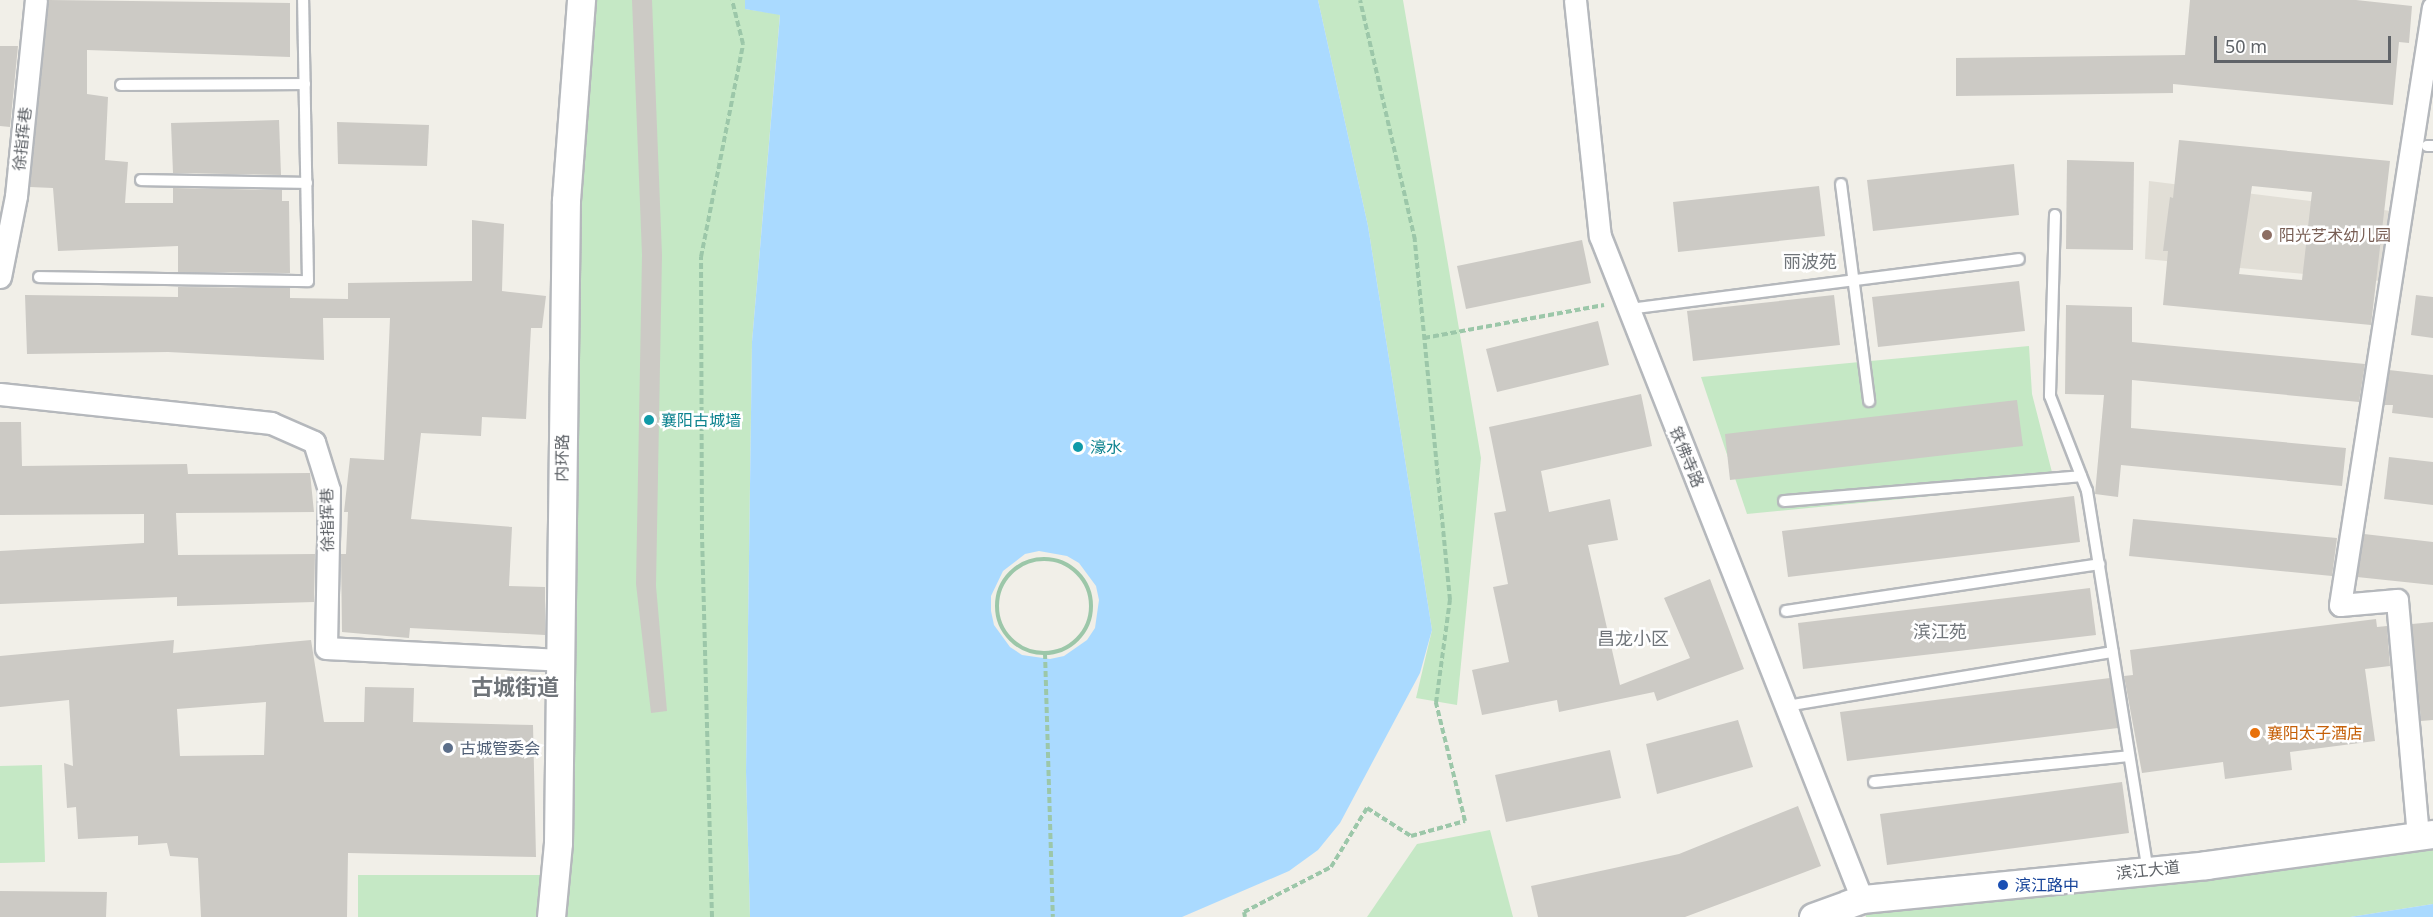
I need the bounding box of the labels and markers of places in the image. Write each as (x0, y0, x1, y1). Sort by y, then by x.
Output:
place label: 阳光艺术幼儿园 (2279, 225, 2391, 245)
marker: 阳光艺术幼儿园 (2260, 228, 2274, 242)
place label: 襄阳古城墙 (661, 410, 741, 430)
marker: 襄阳古城墙 (642, 413, 656, 427)
place label: 濠水 (1090, 437, 1122, 457)
marker: 濠水 (1071, 440, 1085, 454)
place label: 襄阳太子酒店 (2267, 723, 2363, 743)
marker: 襄阳太子酒店 (2248, 726, 2262, 740)
place label: 古城管委会 (460, 738, 540, 758)
marker: 古城管委会 (441, 741, 455, 755)
place label: 滨江路中 (2015, 875, 2079, 895)
marker: 滨江路中 (1996, 878, 2010, 892)

